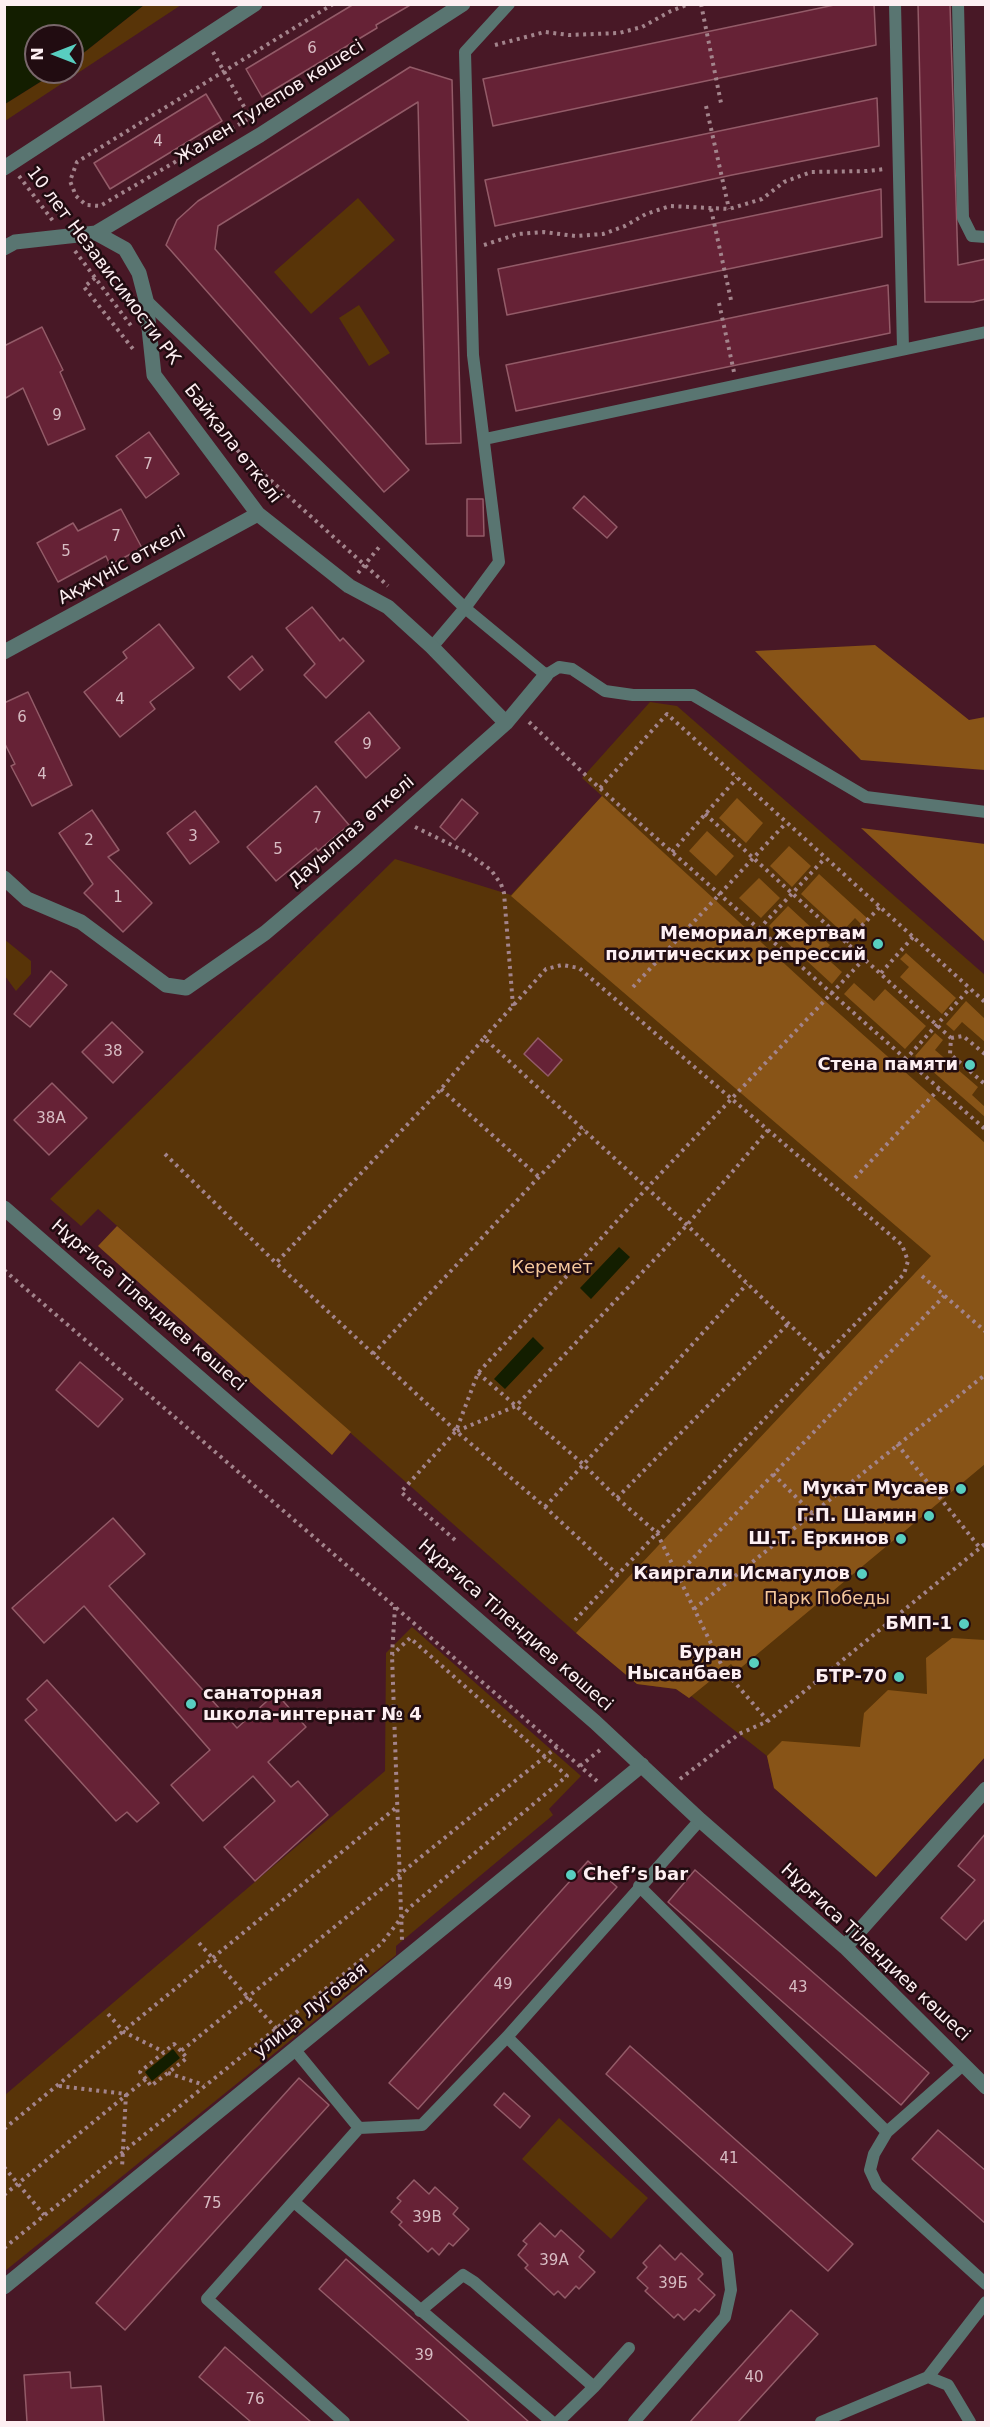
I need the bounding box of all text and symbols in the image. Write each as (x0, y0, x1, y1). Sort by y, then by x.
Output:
north arrow (24, 24, 84, 84)
street label: Жален Тулепов көшесі (172, 36, 368, 170)
house number: 6 (307, 40, 317, 58)
text: N (28, 47, 47, 61)
house number: 4 (153, 133, 163, 151)
street label: 10 лет Независимости РК (21, 163, 185, 369)
street label: Байқала өткелі (179, 380, 285, 508)
house number: 9 (52, 407, 62, 425)
house number: 7 (143, 456, 153, 474)
street label: Ақжүніс өткелі (54, 522, 190, 610)
house number: 7 (111, 528, 121, 546)
house number: 5 (61, 543, 71, 561)
house number: 4 (115, 691, 125, 709)
house number: 6 (17, 709, 27, 727)
house number: 9 (362, 736, 372, 754)
house number: 4 (37, 766, 47, 784)
street label: Дауылпаз өткелі (285, 772, 419, 892)
house number: 7 (312, 810, 322, 828)
house number: 3 (188, 828, 198, 846)
house number: 2 (84, 832, 94, 850)
house number: 5 (273, 841, 283, 859)
house number: 1 (113, 889, 123, 907)
place label: Мемориал жертвам политических репрессий (605, 923, 866, 966)
marker: Мемориал жертвам политических репрессий (871, 937, 885, 951)
house number: 38 (103, 1043, 123, 1061)
place label: Стена памяти (817, 1054, 958, 1076)
marker: Стена памяти (963, 1058, 977, 1072)
house number: 38А (36, 1110, 66, 1128)
street label: Нұрғиса Тілендиев көшесі (46, 1216, 250, 1396)
park label: Керемет (511, 1257, 593, 1279)
place label: Мукат Мусаев (802, 1478, 949, 1500)
marker: Мукат Мусаев (954, 1482, 968, 1496)
place label: Г.П. Шамин (796, 1505, 917, 1527)
marker: Г.П. Шамин (922, 1509, 936, 1523)
place label: Ш.Т. Еркинов (748, 1528, 889, 1550)
marker: Ш.Т. Еркинов (894, 1532, 908, 1546)
street label: Нұрғиса Тілендиев көшесі (413, 1536, 617, 1716)
place label: Каиргали Исмагулов (633, 1563, 850, 1585)
marker: Каиргали Исмагулов (855, 1567, 869, 1581)
park label: Парк Победы (764, 1588, 890, 1610)
place label: БМП-1 (885, 1613, 952, 1635)
marker: БМП-1 (957, 1617, 971, 1631)
place label: Буран Нысанбаев (627, 1642, 742, 1684)
marker: Буран Нысанбаев (747, 1656, 761, 1670)
place label: БТР-70 (815, 1666, 887, 1688)
marker: БТР-70 (892, 1670, 906, 1684)
place label: санаторная школа-интернат № 4 (203, 1683, 422, 1726)
marker: санаторная школа-интернат № 4 (184, 1697, 198, 1711)
street label: Нұрғиса Тілендиев көшесі (776, 1860, 974, 2046)
place label: Chef’s bar (583, 1864, 688, 1886)
marker: Chef’s bar (564, 1868, 578, 1882)
street label: улица Луговая (250, 1959, 372, 2063)
house number: 49 (493, 1976, 513, 1994)
house number: 43 (788, 1979, 808, 1997)
house number: 41 (719, 2150, 739, 2168)
house number: 75 (202, 2195, 222, 2213)
house number: 39В (412, 2209, 442, 2227)
house number: 39А (539, 2252, 569, 2270)
house number: 39Б (658, 2275, 688, 2293)
house number: 39 (414, 2347, 434, 2365)
house number: 40 (744, 2369, 764, 2387)
house number: 76 (245, 2391, 265, 2409)

